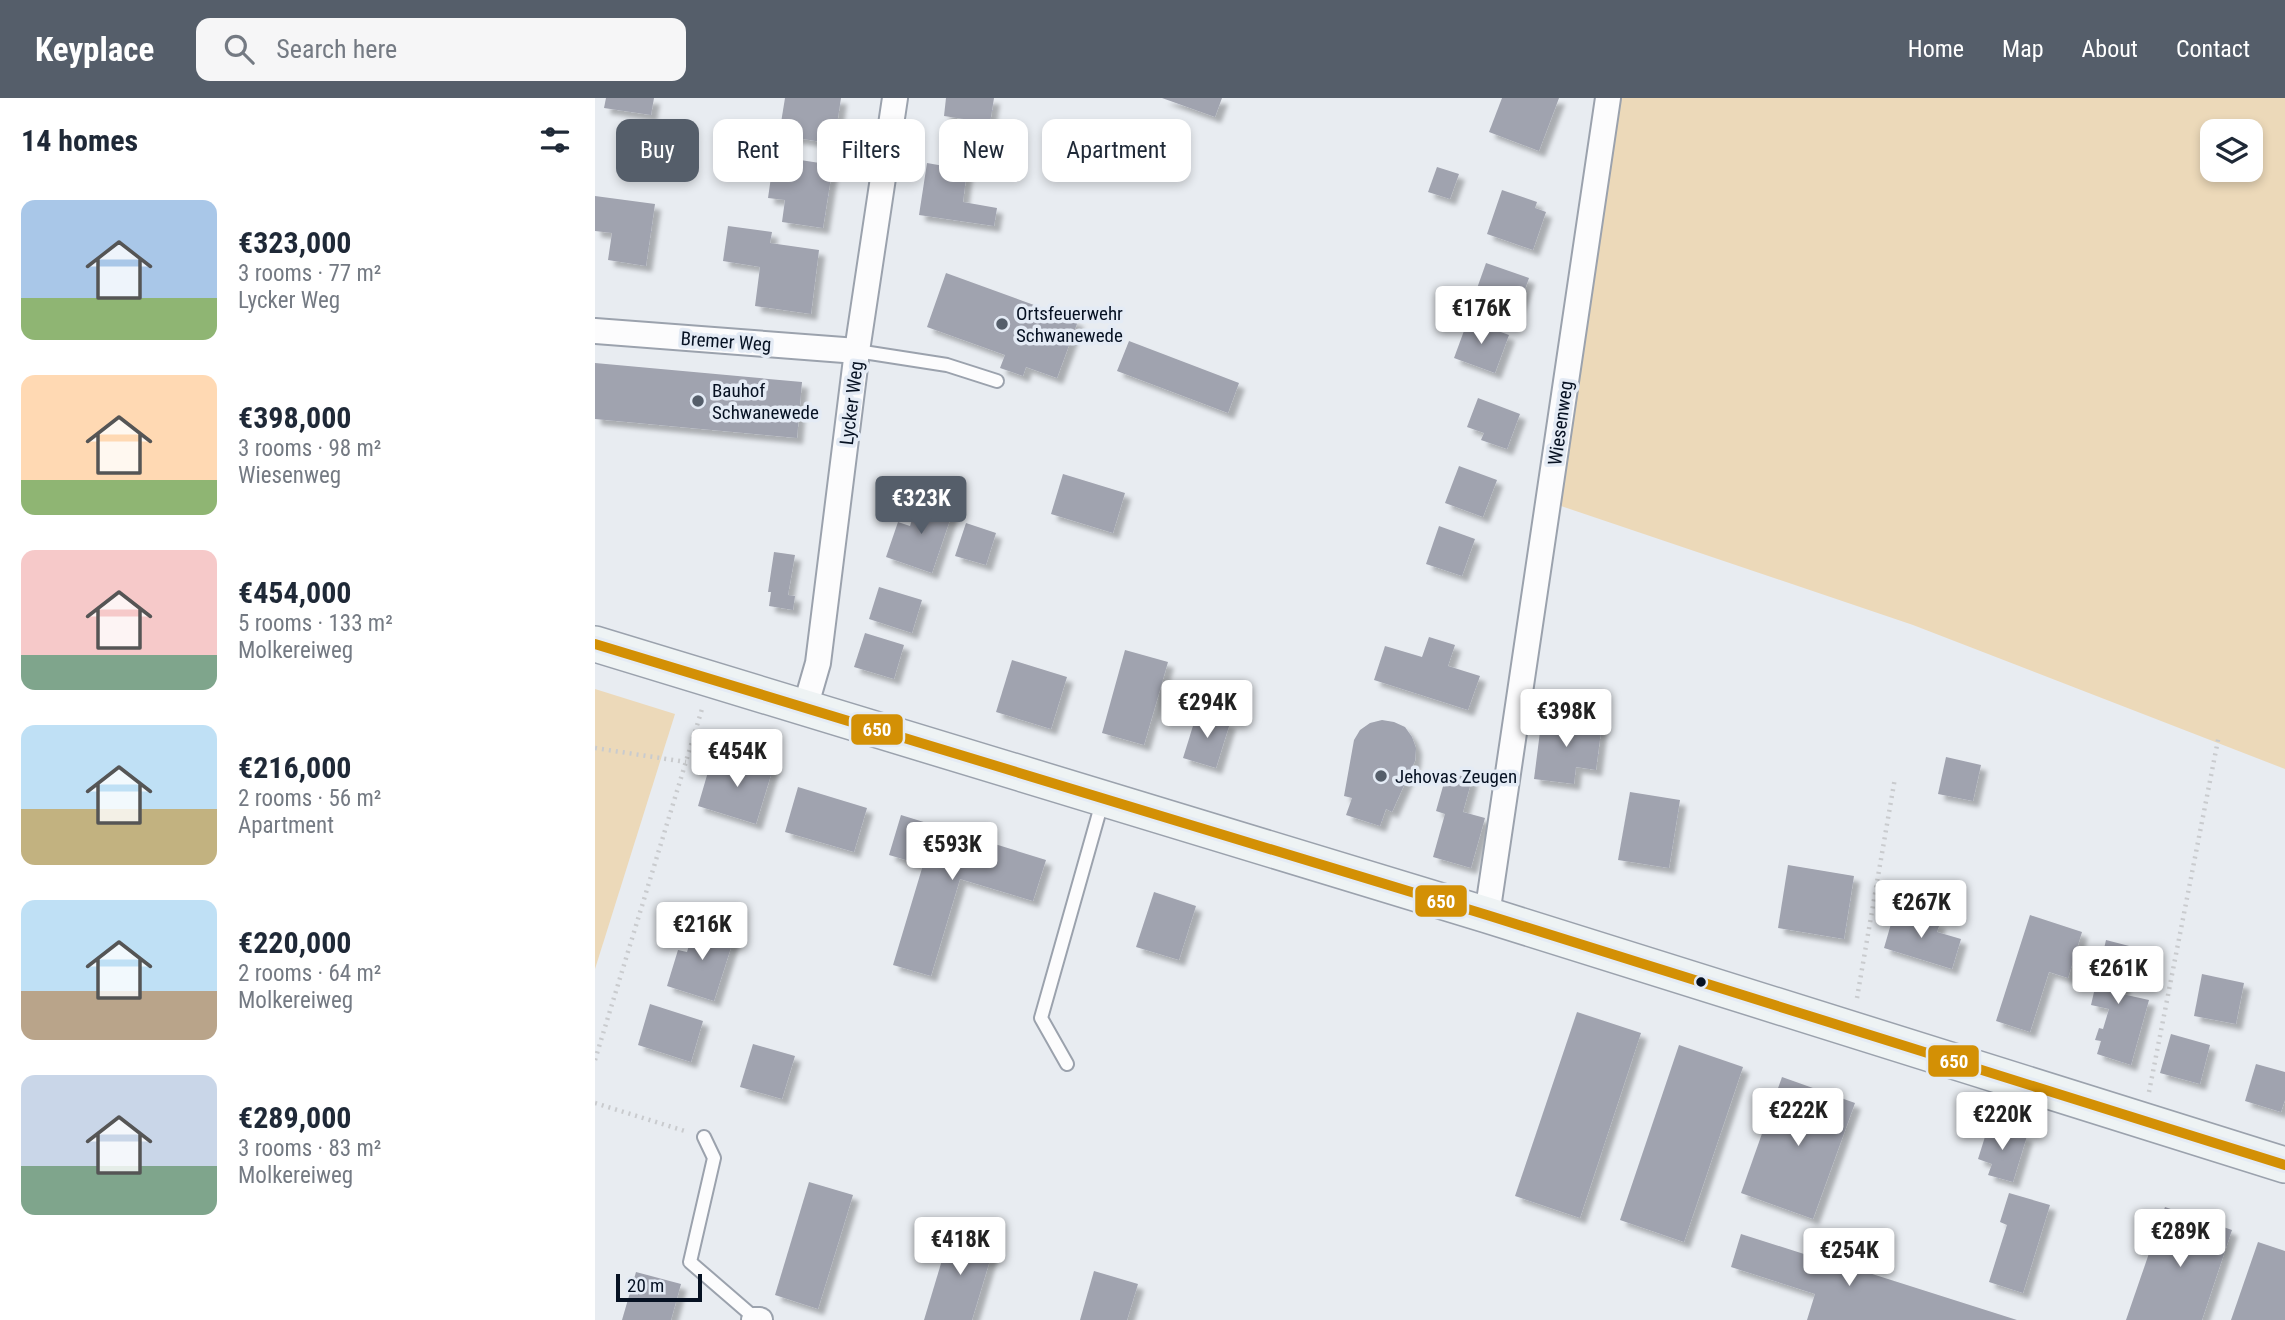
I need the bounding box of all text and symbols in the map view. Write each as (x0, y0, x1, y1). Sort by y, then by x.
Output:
search box (196, 18, 686, 81)
text: Keyplace (35, 30, 154, 69)
icon: search (220, 30, 258, 68)
text: Search here (276, 34, 397, 64)
text: Home (1908, 35, 1964, 63)
text: Map (2002, 35, 2044, 63)
text: About (2082, 35, 2138, 63)
text: Contact (2176, 35, 2250, 63)
chip: Buy (616, 119, 699, 182)
chip: Rent (713, 119, 803, 182)
chip: Filters (817, 119, 925, 182)
chip: New (939, 119, 1028, 182)
chip: Apartment (1042, 119, 1191, 182)
map controls (2200, 119, 2263, 182)
button: layers (2200, 119, 2263, 182)
icon: filters (536, 121, 574, 159)
text: 14 homes (21, 123, 138, 158)
text: €323,000 (238, 225, 351, 260)
icon: home (77, 228, 161, 312)
text: 3 rooms · 77 m² (238, 260, 381, 287)
pin: €176K (1432, 286, 1530, 346)
text: Lycker Weg (238, 287, 340, 314)
text: €176K (1451, 295, 1511, 322)
place label: Ortsfeuerwehr Schwanewede (1016, 302, 1123, 347)
marker: Ortsfeuerwehr Schwanewede (994, 316, 1010, 332)
street label: Bremer Weg (680, 327, 772, 356)
street label: Lycker Weg (835, 360, 868, 446)
place label: Bauhof Schwanewede (712, 379, 819, 424)
street label: Wiesenweg (1543, 379, 1578, 467)
marker: Bauhof Schwanewede (690, 393, 706, 409)
text: €398,000 (238, 400, 351, 435)
icon: home (77, 403, 161, 487)
text: 3 rooms · 98 m² (238, 435, 381, 462)
text: Wiesenweg (238, 462, 341, 489)
pin: €323K (872, 476, 970, 536)
text: €323K (891, 485, 951, 512)
text: €454,000 (238, 575, 351, 610)
icon: home (77, 578, 161, 662)
text: 5 rooms · 133 m² (238, 610, 393, 637)
text: Molkereiweg (238, 637, 353, 664)
pin: €294K (1158, 680, 1256, 740)
text: €294K (1177, 689, 1237, 716)
pin: €398K (1517, 690, 1615, 749)
text: €398K (1536, 698, 1596, 725)
line badge: 650 (850, 713, 904, 746)
text: 650 (863, 718, 891, 741)
pin: €454K (688, 730, 786, 789)
text: €454K (707, 738, 767, 765)
text: €216,000 (238, 750, 351, 785)
icon: home (77, 753, 161, 837)
place label: Jehovas Zeugen (1395, 765, 1517, 788)
marker: Jehovas Zeugen (1373, 768, 1389, 784)
text: 2 rooms · 56 m² (238, 785, 381, 812)
text: Apartment (238, 812, 334, 839)
pin: €593K (903, 822, 1001, 882)
text: €593K (922, 831, 982, 858)
pin: €267K (1872, 880, 1970, 940)
line badge: 650 (1414, 884, 1468, 918)
text: €267K (1891, 889, 1951, 916)
text: 650 (1427, 890, 1455, 913)
pin: €216K (653, 902, 751, 962)
text: €216K (672, 911, 732, 938)
text: €220,000 (238, 925, 351, 960)
icon: home (77, 928, 161, 1012)
pin: €261K (2069, 946, 2167, 1006)
text: €261K (2088, 955, 2148, 982)
text: 2 rooms · 64 m² (238, 960, 381, 987)
unlabelled marker (1694, 975, 1708, 989)
text: Molkereiweg (238, 987, 353, 1014)
line badge: 650 (1927, 1044, 1980, 1078)
text: 650 (1940, 1050, 1968, 1073)
pin: €222K (1749, 1088, 1847, 1148)
pin: €220K (1953, 1093, 2051, 1152)
text: €222K (1768, 1097, 1828, 1124)
text: €289,000 (238, 1100, 351, 1135)
text: €220K (1972, 1101, 2032, 1128)
icon: home (77, 1103, 161, 1187)
text: 3 rooms · 83 m² (238, 1135, 381, 1162)
text: Molkereiweg (238, 1162, 353, 1189)
pin: €289K (2131, 1210, 2229, 1269)
pin: €418K (911, 1218, 1009, 1277)
text: €289K (2150, 1218, 2210, 1245)
text: €418K (930, 1226, 990, 1253)
pin: €254K (1800, 1228, 1898, 1288)
text: €254K (1819, 1237, 1879, 1264)
scale bar (616, 1271, 702, 1303)
text: 20 m (627, 1274, 664, 1297)

